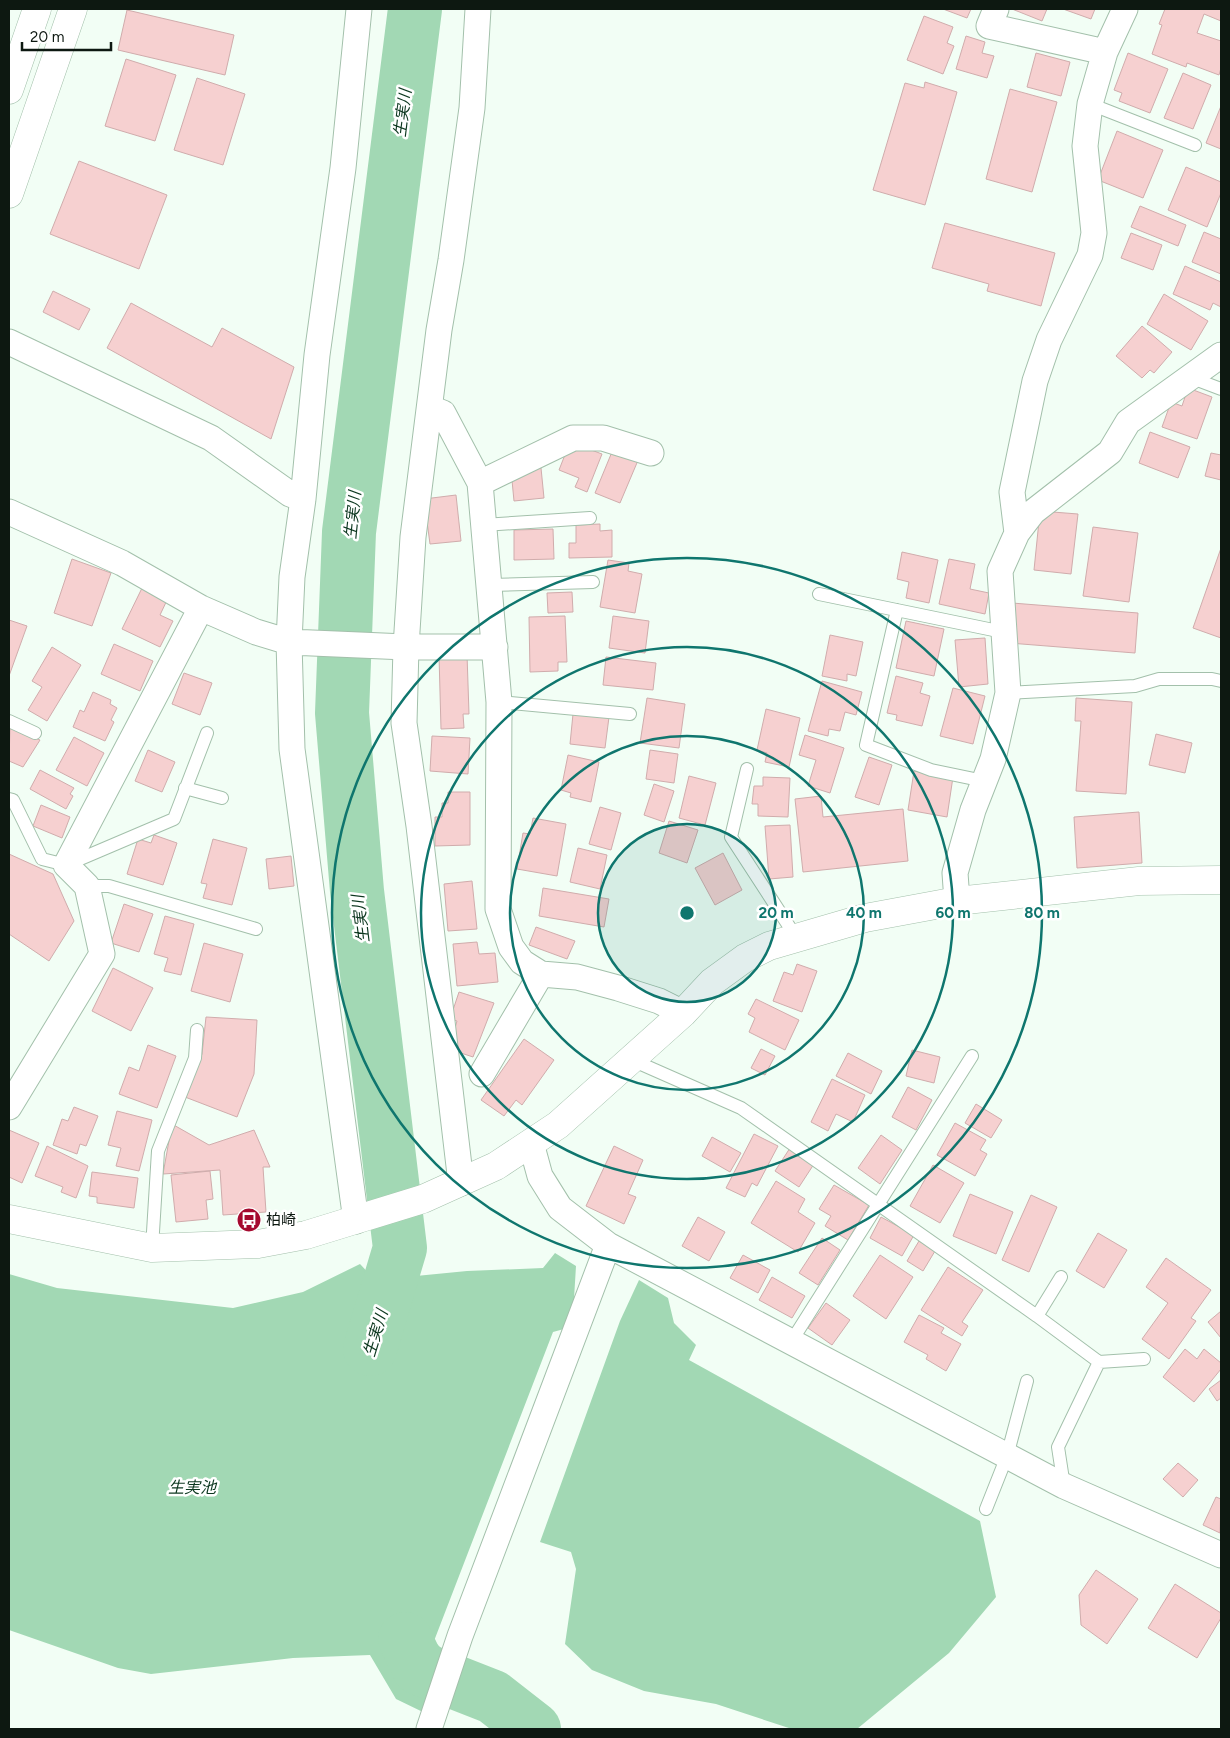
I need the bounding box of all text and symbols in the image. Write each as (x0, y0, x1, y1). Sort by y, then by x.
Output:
scale bar (22, 20, 111, 52)
text: 20 m (30, 28, 64, 46)
water label: 生実川 (390, 86, 415, 138)
water label: 生実川 (341, 488, 365, 540)
water label: 生実川 (348, 892, 373, 944)
centre of rings (678, 904, 696, 922)
text: 20 m (758, 904, 794, 922)
text: 40 m (846, 904, 882, 922)
text: 60 m (935, 904, 971, 922)
text: 80 m (1024, 904, 1060, 922)
bus stop icon: 柏崎 (236, 1207, 262, 1233)
place label: 柏崎 (266, 1211, 296, 1229)
water label: 生実川 (359, 1306, 392, 1359)
water label: 生実池 (168, 1478, 218, 1497)

